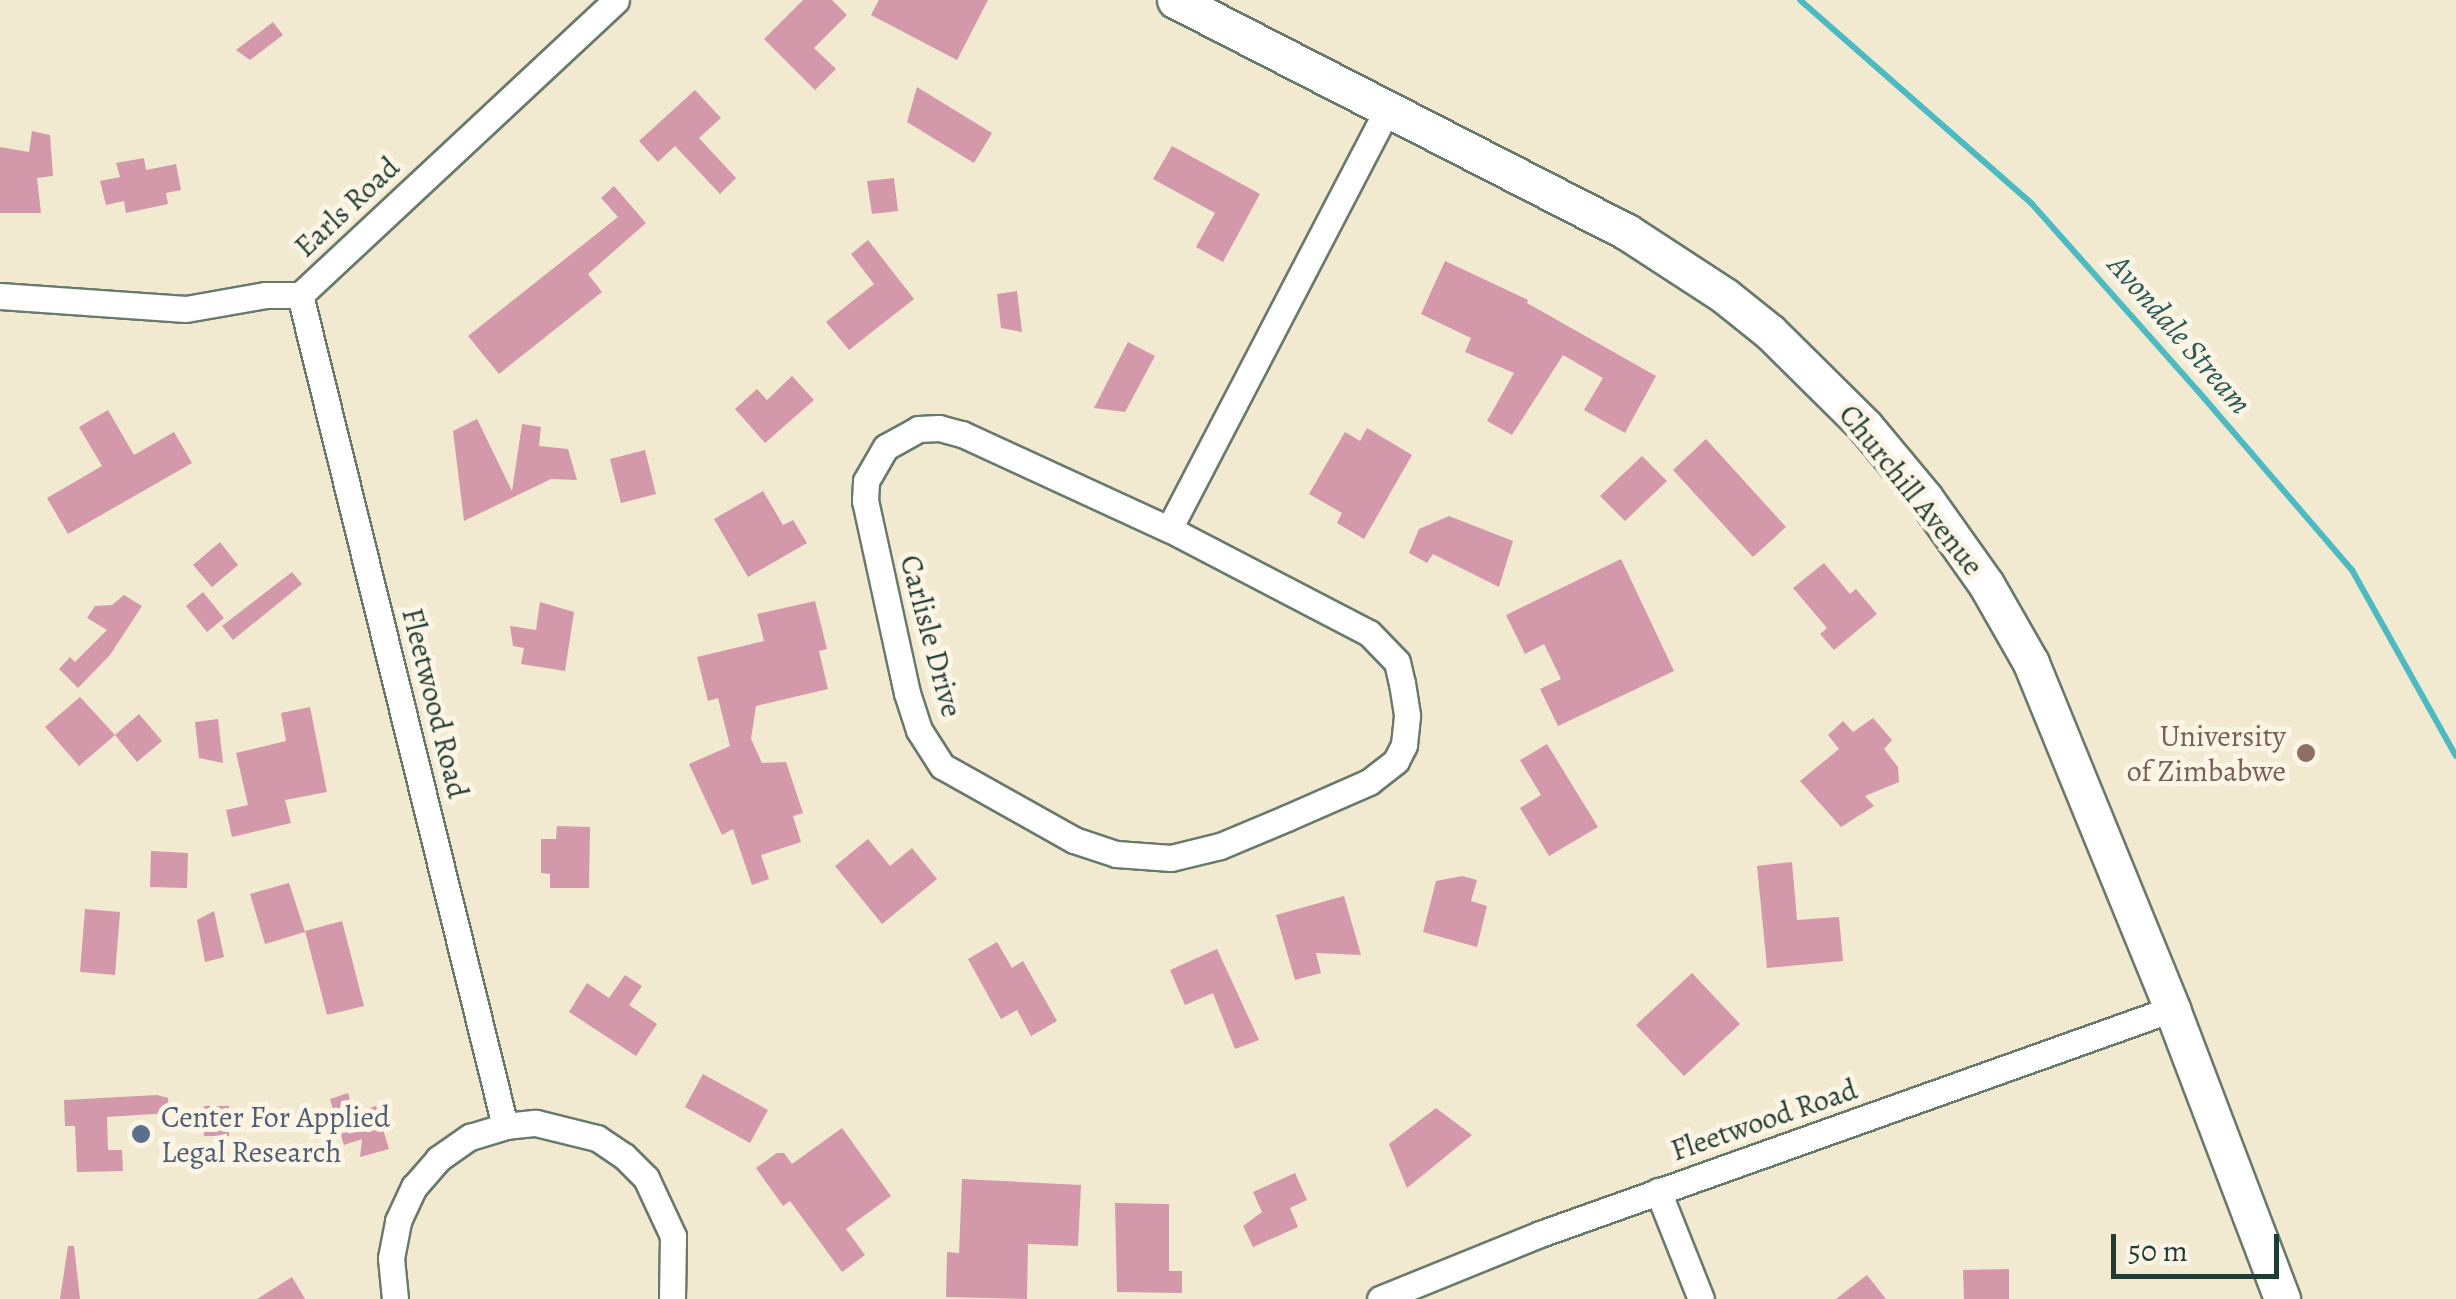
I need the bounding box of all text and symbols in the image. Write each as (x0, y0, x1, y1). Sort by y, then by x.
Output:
street label: Earls Road (287, 149, 407, 265)
water label: Avondale Stream (2100, 246, 2260, 422)
street label: Churchill Avenue (1831, 397, 1991, 583)
street label: Carlisle Drive (892, 551, 970, 721)
street label: Fleetwood Road (394, 604, 476, 802)
place label: University of Zimbabwe (2127, 718, 2286, 788)
marker: University of Zimbabwe (2295, 742, 2317, 764)
street label: Fleetwood Road (1666, 1071, 1862, 1169)
place label: Center For Applied Legal Research (161, 1099, 390, 1170)
marker: Center For Applied Legal Research (130, 1123, 152, 1145)
scale bar (2116, 1214, 2284, 1276)
text: 50 m (2128, 1231, 2188, 1271)

